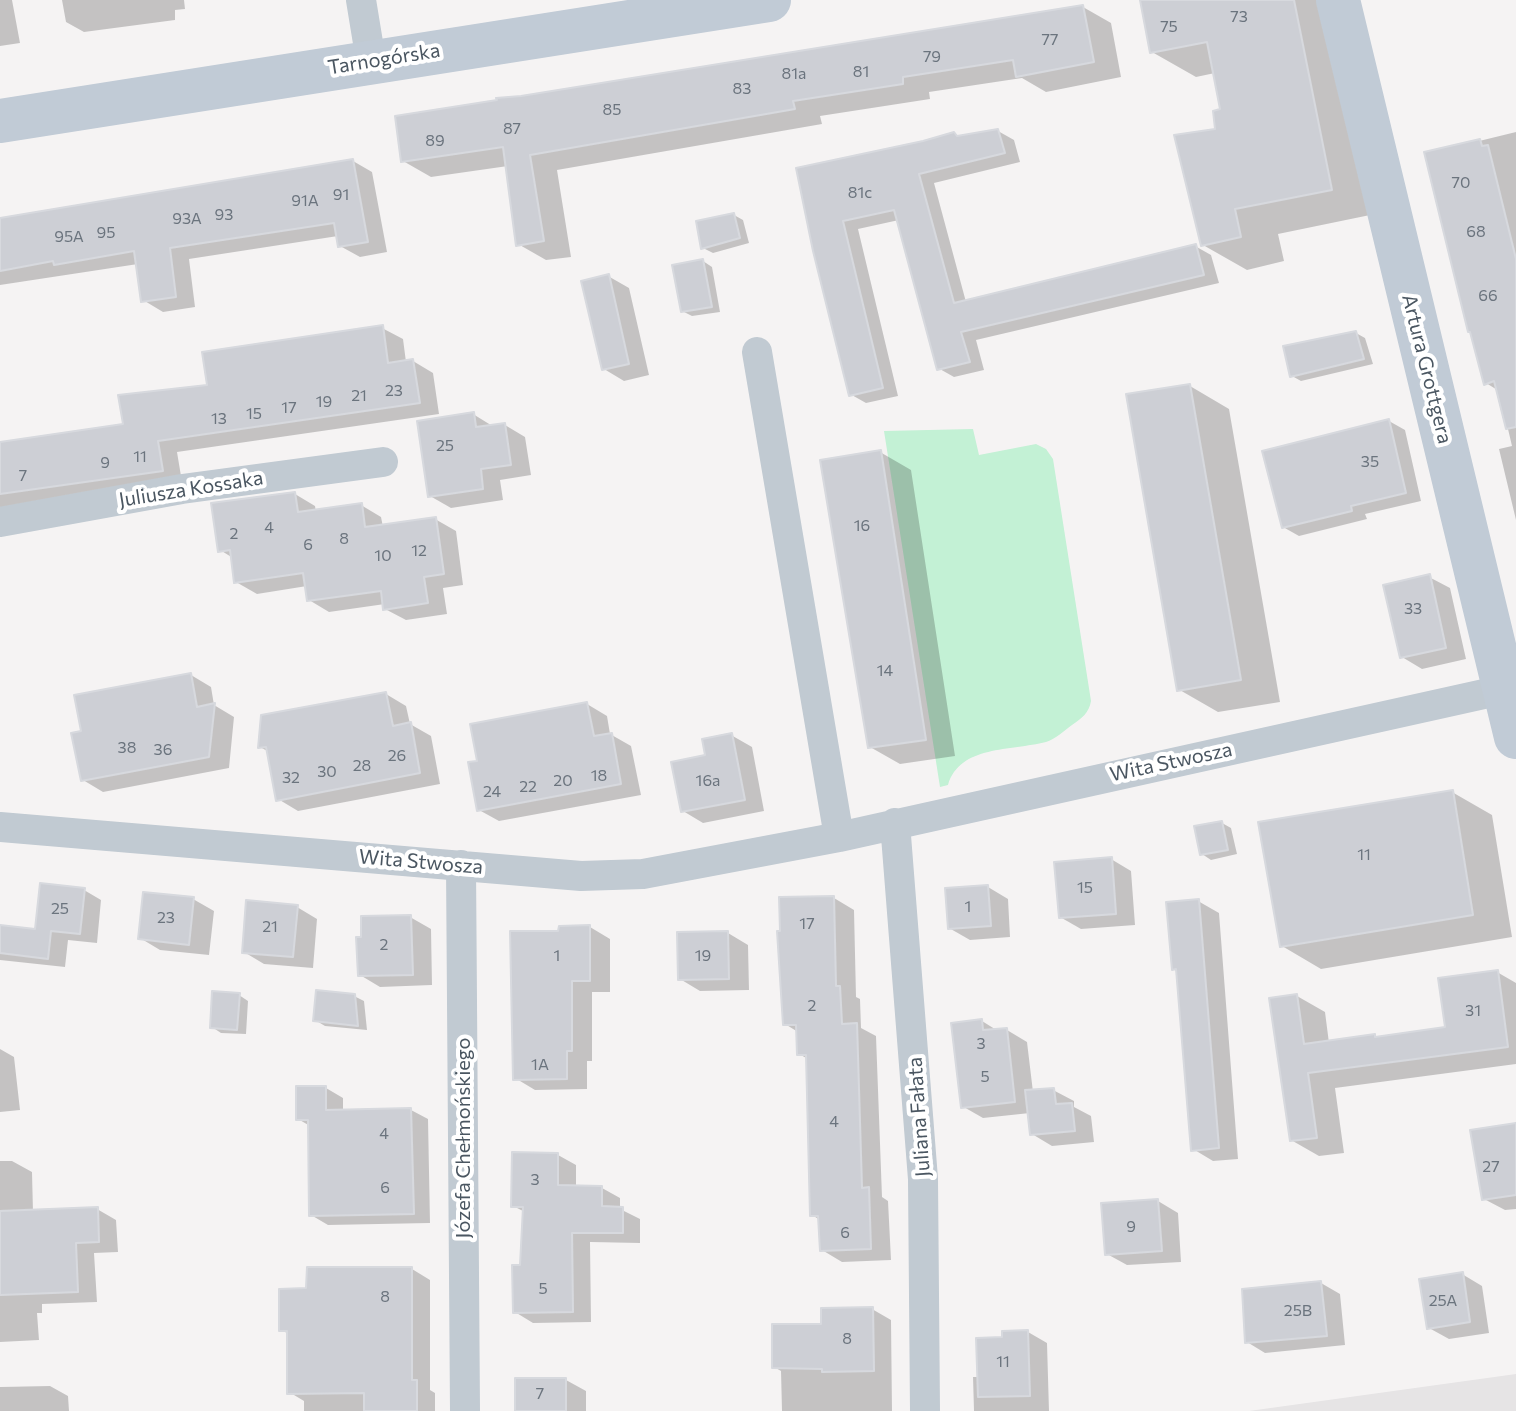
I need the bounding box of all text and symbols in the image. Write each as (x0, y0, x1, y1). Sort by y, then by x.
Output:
house number: 73 (1230, 7, 1248, 27)
house number: 75 (1160, 17, 1178, 37)
house number: 77 (1042, 30, 1058, 50)
street label: Tarnogórska (326, 38, 442, 80)
house number: 79 (923, 47, 941, 67)
house number: 81 (853, 62, 869, 82)
house number: 81a (782, 64, 806, 84)
house number: 83 (733, 79, 751, 99)
house number: 85 (603, 100, 621, 120)
house number: 87 (503, 119, 521, 139)
house number: 89 (425, 131, 445, 151)
house number: 70 (1452, 173, 1470, 193)
house number: 81c (848, 183, 872, 203)
house number: 91 (333, 185, 349, 205)
house number: 91A (291, 191, 319, 211)
house number: 93 (215, 205, 233, 225)
house number: 93A (172, 209, 202, 229)
house number: 68 (1466, 222, 1486, 242)
house number: 95 (97, 223, 115, 243)
house number: 95A (54, 227, 84, 247)
house number: 66 (1478, 286, 1498, 306)
street label: Artura Grottgera (1397, 292, 1457, 446)
house number: 23 (385, 381, 403, 401)
house number: 21 (351, 386, 367, 406)
house number: 19 (316, 392, 332, 412)
house number: 17 (281, 398, 297, 418)
house number: 15 (246, 404, 262, 424)
house number: 13 (211, 409, 227, 429)
house number: 25 (436, 436, 454, 456)
house number: 11 (133, 447, 147, 467)
house number: 35 (1361, 452, 1379, 472)
house number: 9 (100, 453, 110, 473)
house number: 7 (19, 466, 27, 486)
street label: Juliusza Kossaka (117, 466, 265, 512)
house number: 16 (854, 516, 870, 536)
house number: 4 (264, 518, 274, 538)
house number: 2 (230, 524, 238, 544)
house number: 8 (339, 529, 349, 549)
house number: 6 (303, 535, 313, 555)
house number: 12 (411, 541, 427, 561)
house number: 10 (374, 546, 392, 566)
house number: 33 (1404, 599, 1422, 619)
house number: 14 (877, 661, 893, 681)
street label: Wita Stwosza (1108, 737, 1234, 787)
house number: 38 (118, 738, 136, 758)
house number: 36 (154, 740, 172, 760)
house number: 26 (388, 746, 406, 766)
house number: 28 (353, 756, 371, 776)
house number: 30 (317, 762, 337, 782)
house number: 18 (591, 766, 607, 786)
house number: 32 (282, 768, 300, 788)
house number: 20 (553, 771, 573, 791)
house number: 16a (696, 771, 720, 791)
house number: 22 (519, 777, 537, 797)
house number: 24 (483, 782, 501, 802)
street label: Wita Stwosza (358, 845, 484, 879)
house number: 11 (1357, 845, 1371, 865)
house number: 15 (1077, 878, 1093, 898)
house number: 1 (965, 897, 971, 917)
house number: 25 (51, 899, 69, 919)
house number: 23 (157, 908, 175, 928)
house number: 17 (799, 914, 815, 934)
house number: 21 (262, 917, 278, 937)
house number: 2 (380, 935, 388, 955)
house number: 1 (554, 946, 560, 966)
house number: 19 (695, 946, 711, 966)
house number: 2 (808, 996, 816, 1016)
house number: 31 (1465, 1001, 1481, 1021)
house number: 3 (976, 1034, 986, 1054)
street label: Józefa Chełmońskiego (451, 1038, 475, 1238)
house number: 1A (531, 1055, 549, 1075)
street label: Juliana Fałata (903, 1056, 935, 1178)
house number: 5 (980, 1067, 990, 1087)
house number: 4 (829, 1112, 839, 1132)
house number: 4 (379, 1124, 389, 1144)
house number: 27 (1482, 1157, 1500, 1177)
house number: 3 (530, 1170, 540, 1190)
house number: 6 (380, 1178, 390, 1198)
house number: 9 (1126, 1217, 1136, 1237)
house number: 6 (840, 1223, 850, 1243)
house number: 5 (538, 1279, 548, 1299)
house number: 8 (380, 1287, 390, 1307)
house number: 25A (1429, 1291, 1457, 1311)
house number: 25B (1284, 1301, 1312, 1321)
house number: 8 (842, 1329, 852, 1349)
house number: 11 (996, 1352, 1010, 1372)
house number: 7 (536, 1384, 544, 1404)

